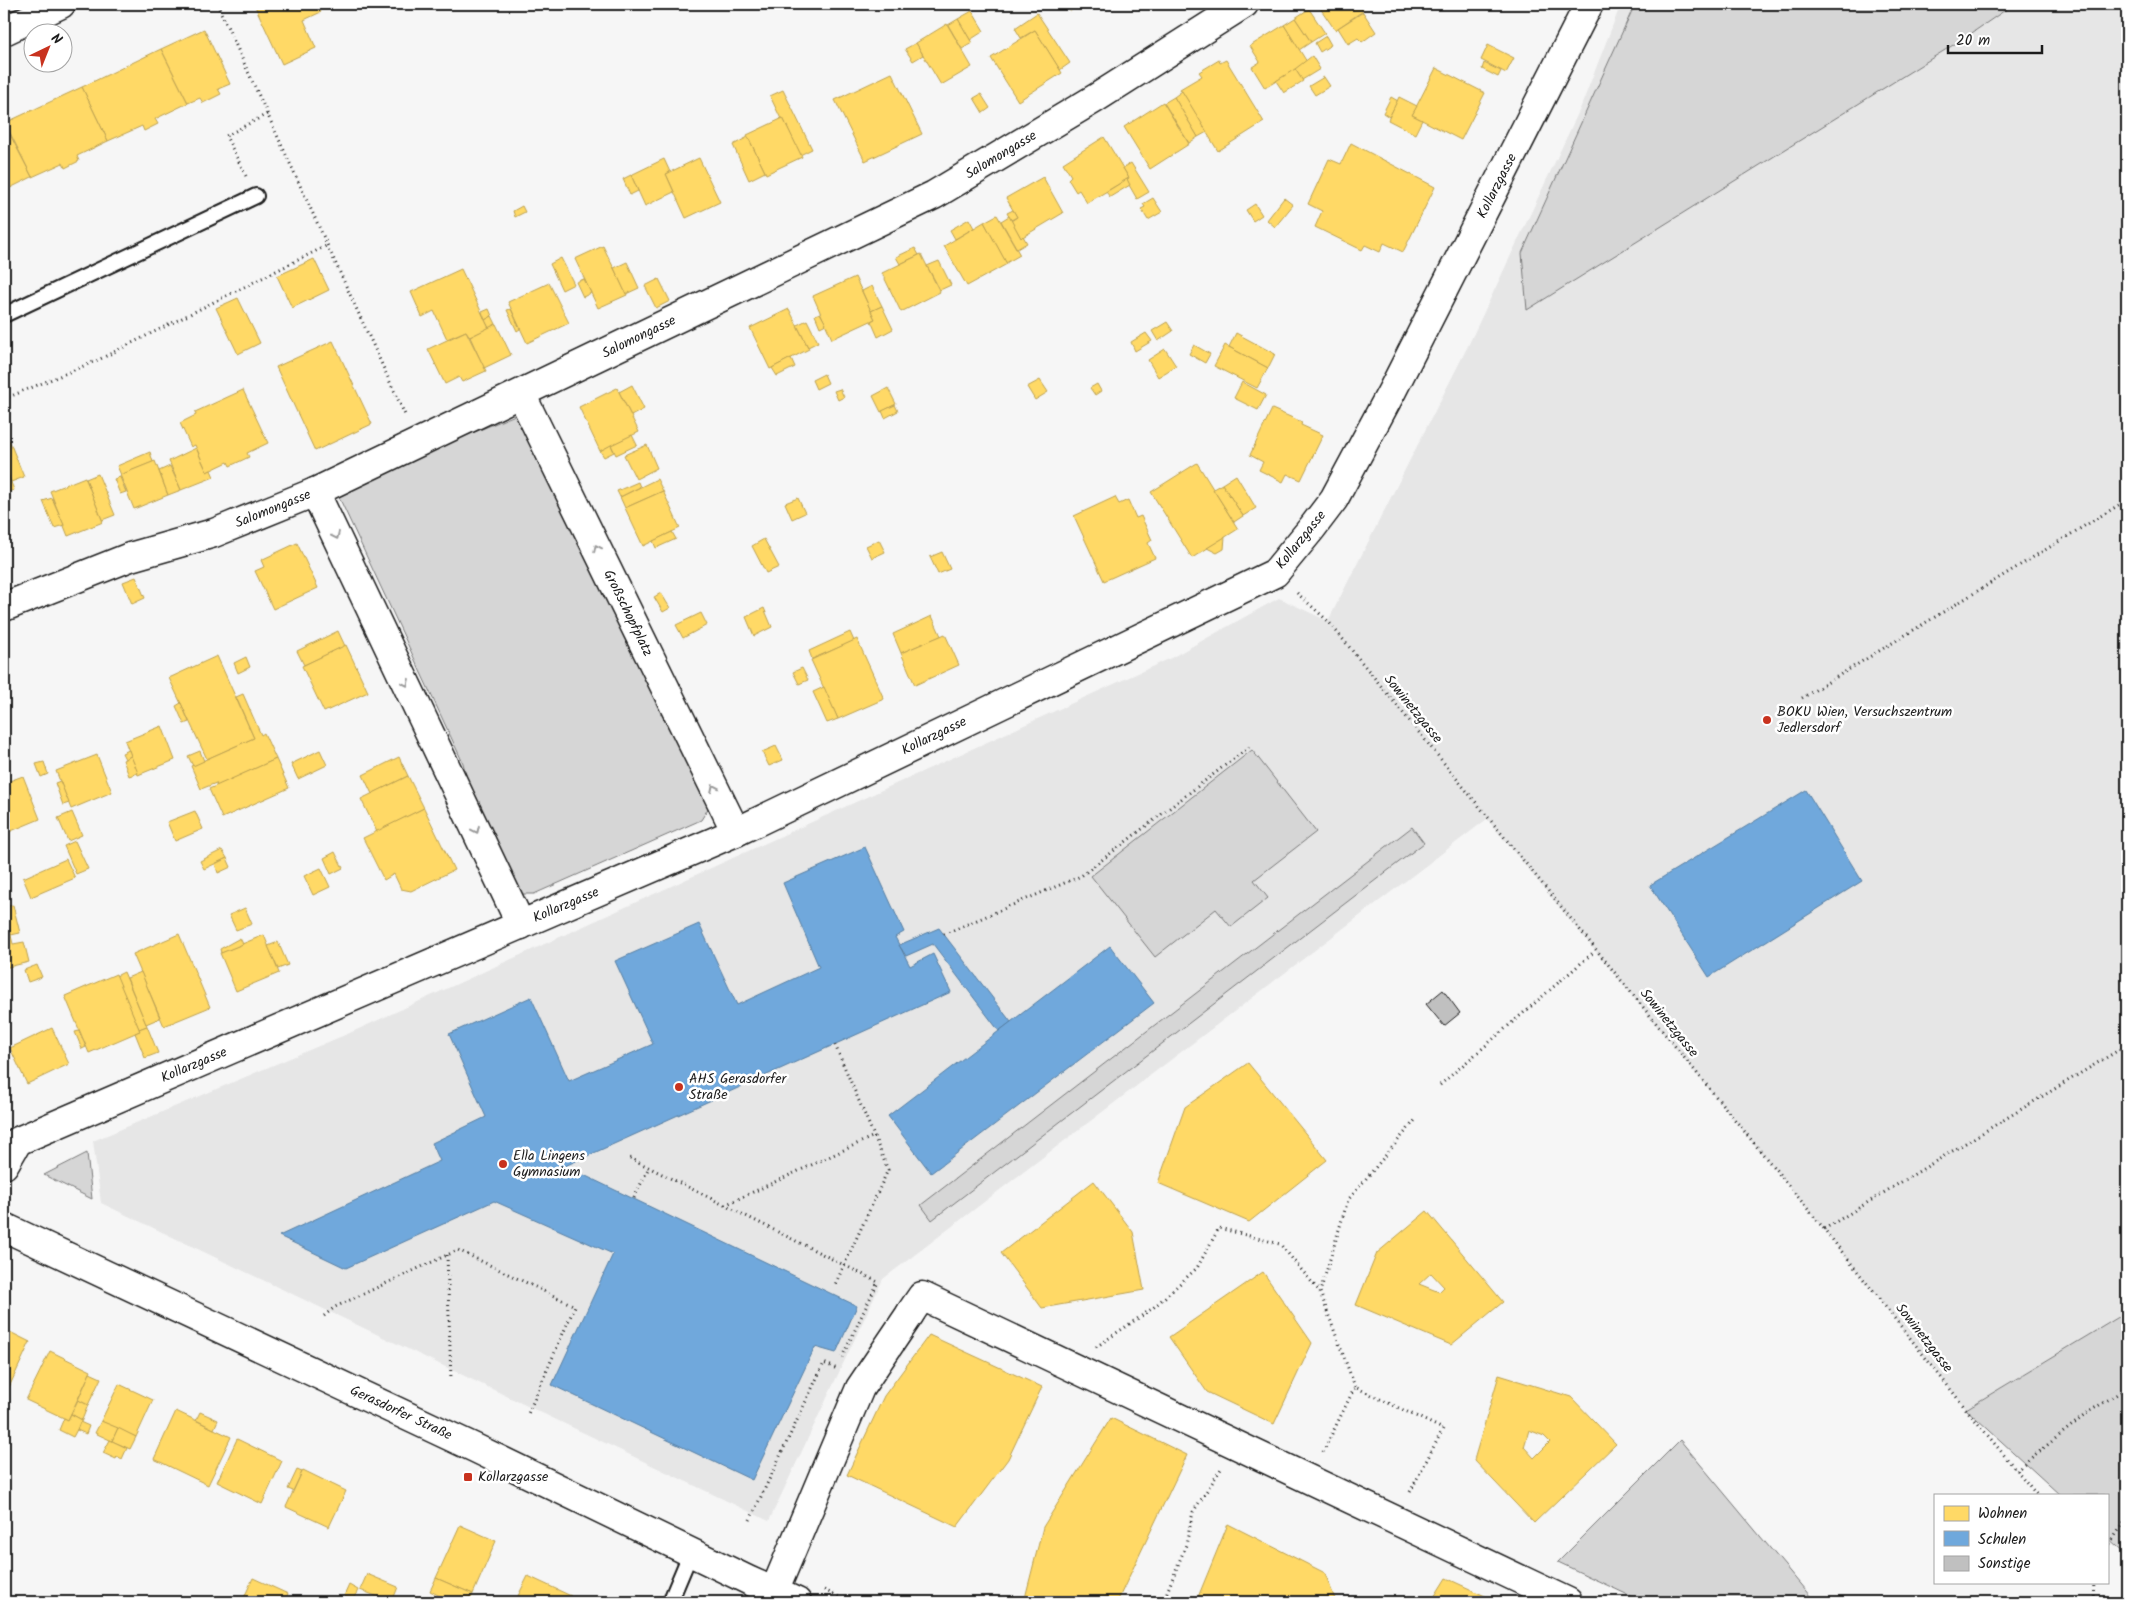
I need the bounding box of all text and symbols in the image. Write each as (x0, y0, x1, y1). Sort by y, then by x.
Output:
north arrow (22, 22, 72, 72)
scale bar (1948, 22, 2042, 54)
text: N (45, 28, 67, 50)
text: 20 m (1956, 29, 1990, 53)
street label: Salomongasse (961, 125, 1042, 185)
street label: Kollarzgasse (1471, 149, 1523, 222)
street label: Salomongasse (598, 309, 680, 364)
street label: Salomongasse (232, 484, 315, 534)
street label: Kollarzgasse (1270, 505, 1332, 574)
one-way arrow (330, 531, 340, 540)
one-way arrow (592, 544, 603, 553)
street label: Großschopfplatz (598, 566, 658, 660)
street label: Sowinetzgasse (1378, 670, 1448, 749)
one-way arrow (400, 678, 410, 687)
place label: BOKU Wien, Versuchszentrum Jedlersdorf (1777, 701, 1952, 739)
street label: Kollarzgasse (898, 710, 971, 761)
marker: BOKU Wien, Versuchszentrum Jedlersdorf (1761, 714, 1773, 726)
one-way arrow (710, 784, 721, 793)
one-way arrow (469, 824, 479, 833)
street label: Kollarzgasse (529, 881, 603, 929)
street label: Sowinetzgasse (1634, 984, 1704, 1063)
street label: Kollarzgasse (157, 1041, 231, 1089)
place label: AHS Gerasdorfer Straße (689, 1068, 787, 1106)
marker: AHS Gerasdorfer Straße (673, 1081, 685, 1093)
place label: Ella Lingens Gymnasium (513, 1145, 585, 1183)
marker: Ella Lingens Gymnasium (497, 1158, 509, 1170)
street label: Sowinetzgasse (1890, 1298, 1959, 1378)
street label: Gerasdorfer Straße (346, 1380, 456, 1447)
place label: Kollarzgasse (478, 1466, 549, 1488)
marker: Kollarzgasse (462, 1471, 474, 1483)
legend (1934, 1494, 2108, 1584)
text: Wohnen (1978, 1502, 2027, 1526)
text: Schulen (1978, 1528, 2026, 1552)
text: Sonstige (1978, 1552, 2031, 1576)

